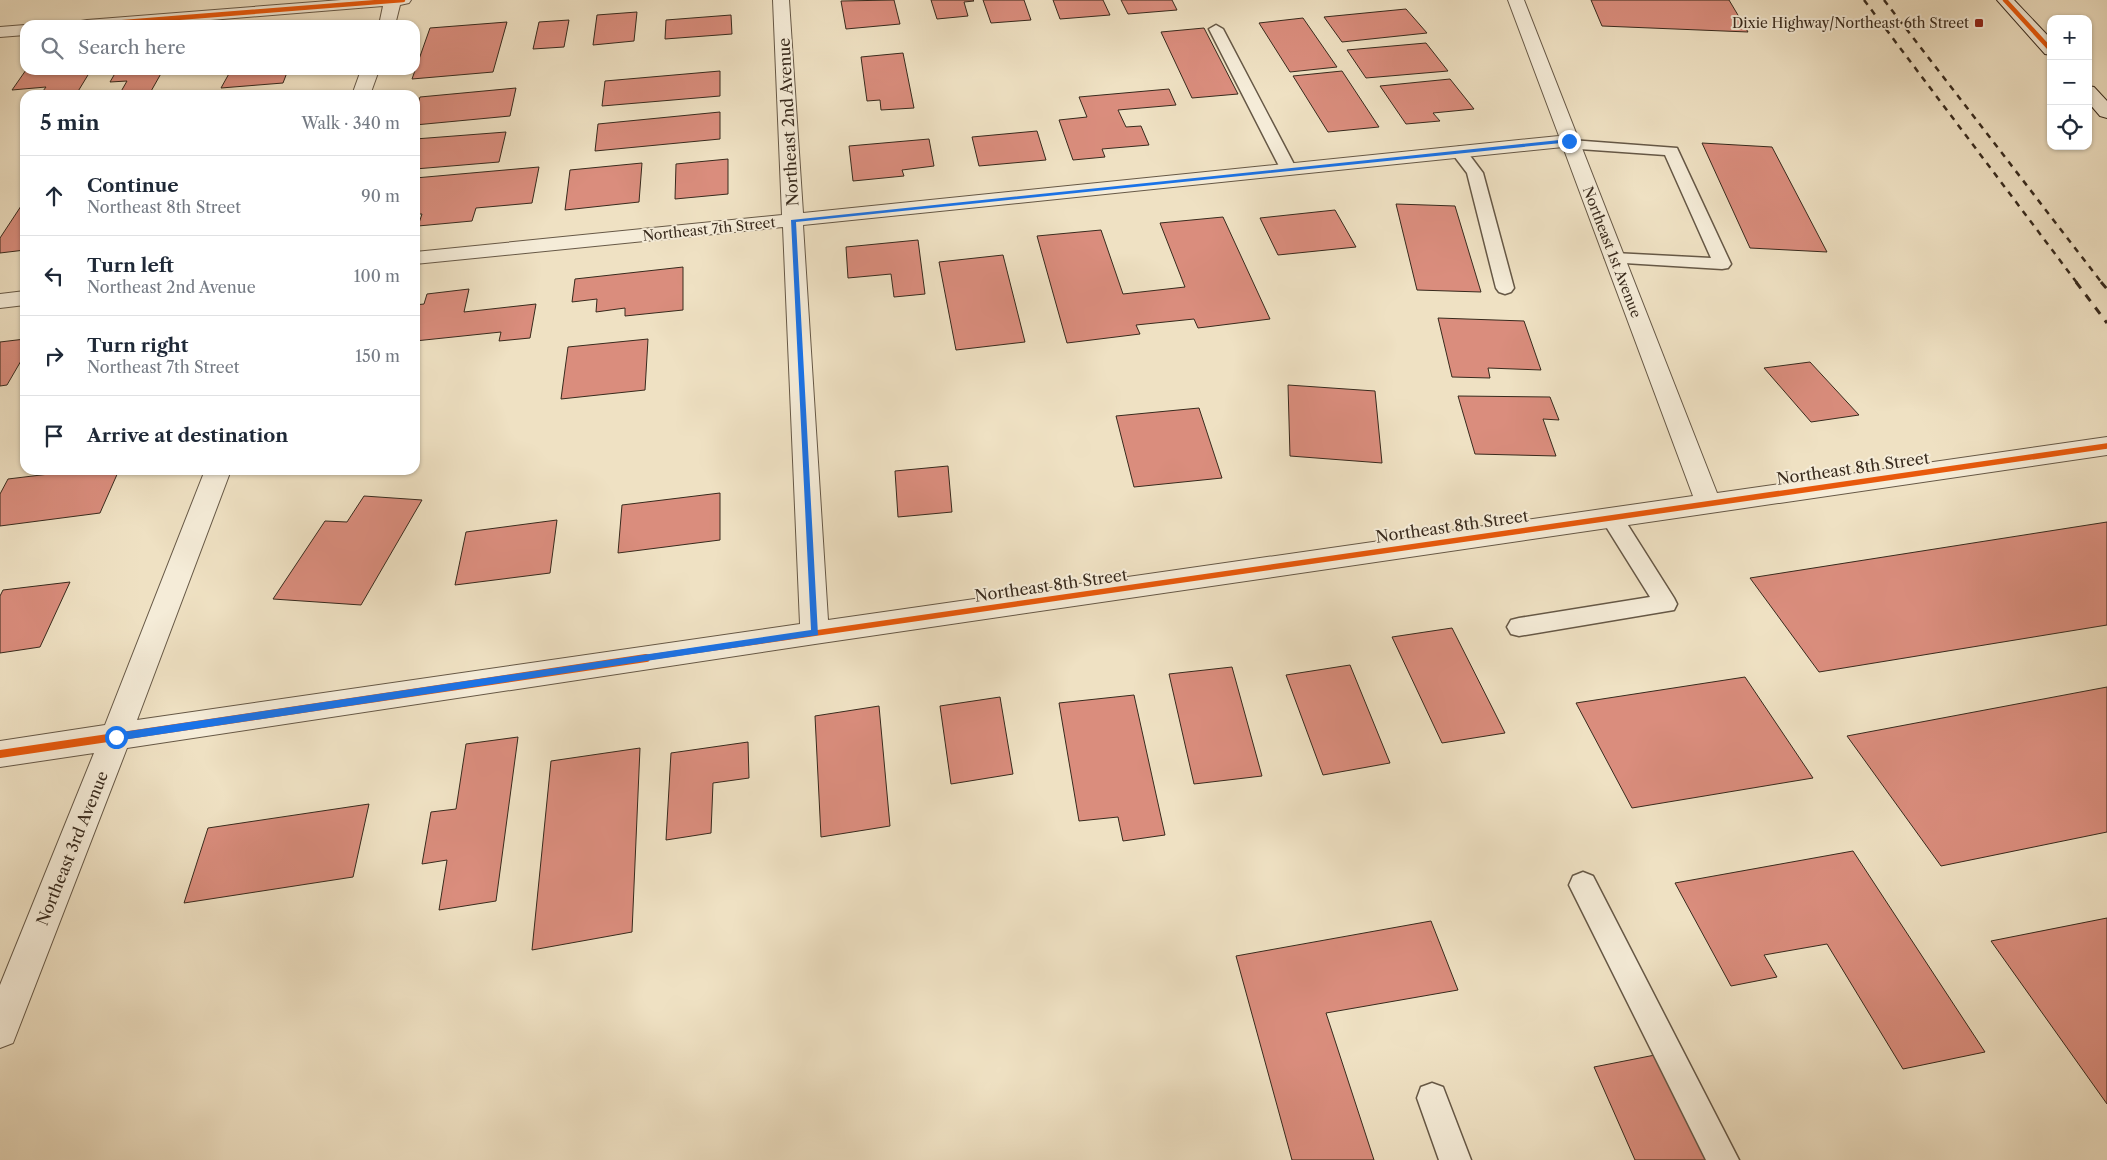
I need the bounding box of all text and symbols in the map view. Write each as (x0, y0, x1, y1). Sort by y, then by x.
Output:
place label: Dixie Highway/Northeast 6th Street (1732, 14, 1969, 32)
map controls (2047, 15, 2092, 150)
button: + (2047, 15, 2092, 60)
marker: Dixie Highway/Northeast 6th Street (1973, 17, 1985, 29)
search box (20, 20, 420, 75)
icon: search (38, 34, 66, 62)
text: Search here (78, 36, 186, 59)
street label: Northeast 2nd Avenue (774, 37, 802, 207)
button: − (2047, 60, 2092, 105)
button: locate (2047, 105, 2092, 150)
text: 5 min (40, 110, 100, 135)
text: Walk · 340 m (301, 113, 400, 133)
route end (1558, 130, 1581, 153)
text: Continue (87, 174, 179, 197)
icon: ahead (40, 182, 68, 210)
street label: Northeast 1st Avenue (1579, 184, 1645, 320)
text: 90 m (361, 186, 400, 206)
text: Northeast 8th Street (87, 197, 241, 217)
street label: Northeast 7th Street (642, 213, 776, 245)
text: Turn left (87, 254, 174, 277)
icon: left (40, 262, 68, 290)
text: 100 m (354, 266, 400, 286)
text: Northeast 2nd Avenue (87, 277, 256, 297)
text: Turn right (87, 334, 188, 357)
icon: right (40, 342, 68, 370)
text: 150 m (355, 346, 400, 366)
text: Northeast 7th Street (87, 357, 239, 377)
icon: arrive (40, 422, 68, 450)
text: Arrive at destination (87, 424, 288, 447)
street label: Northeast 8th Street (1775, 447, 1931, 489)
street label: Northeast 8th Street (1374, 505, 1530, 547)
street label: Northeast 8th Street (973, 564, 1129, 606)
route start (105, 726, 128, 749)
street label: Northeast 3rd Avenue (32, 768, 112, 928)

